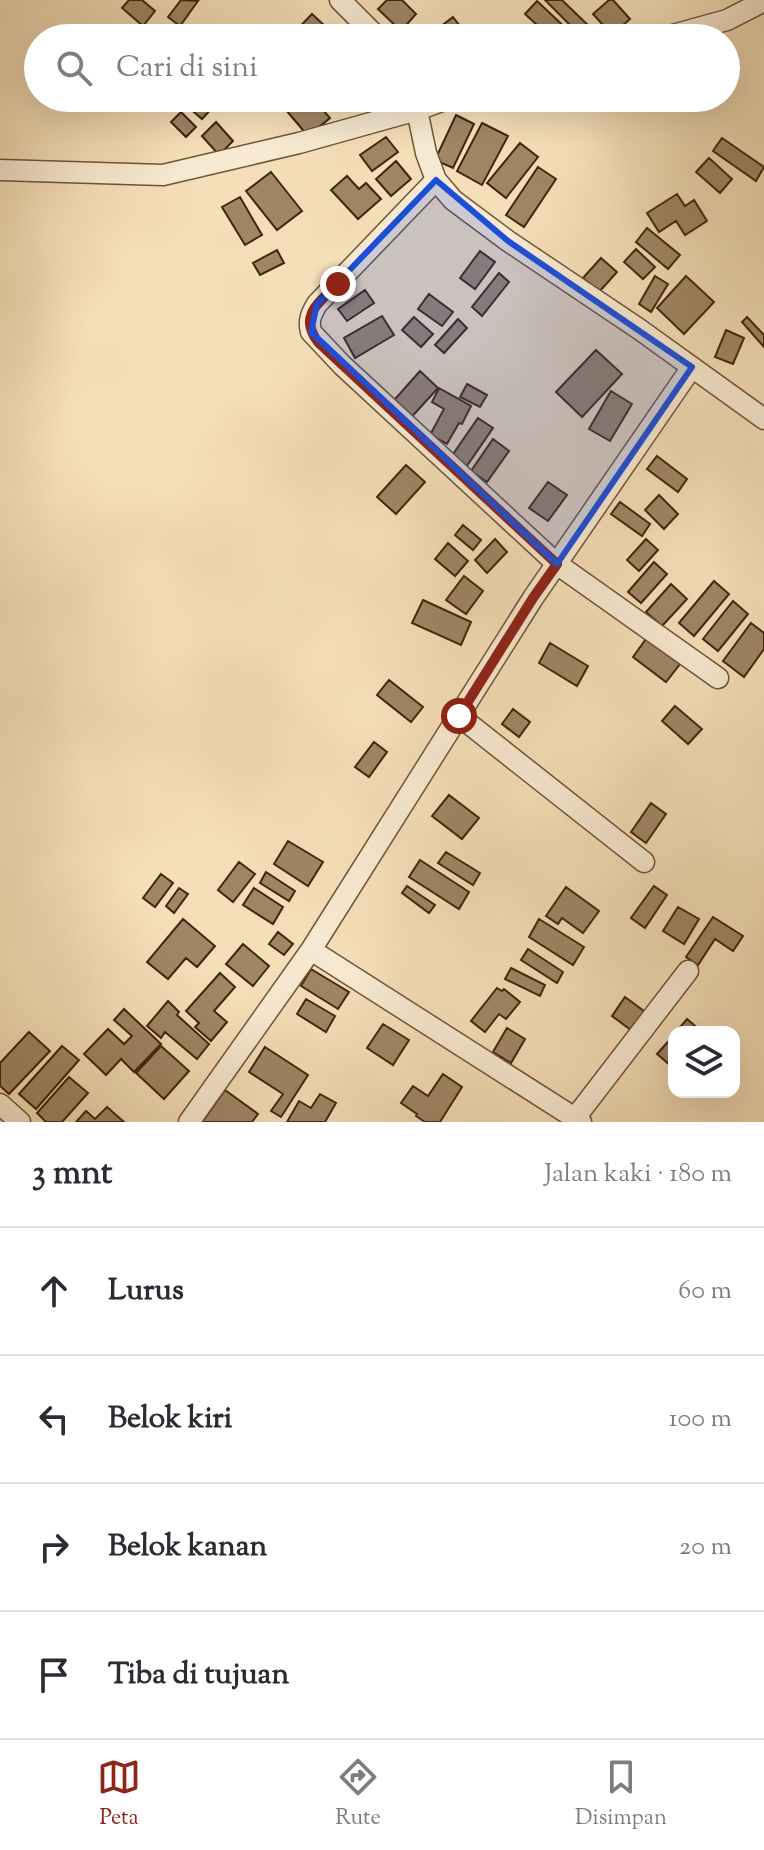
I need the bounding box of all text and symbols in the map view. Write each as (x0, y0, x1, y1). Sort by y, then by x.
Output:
search box (24, 24, 740, 112)
icon: search (52, 46, 96, 90)
text: Cari di sini (116, 47, 258, 90)
route end (320, 266, 356, 302)
route start (441, 698, 477, 734)
map controls (668, 1026, 740, 1098)
button: layers (668, 1026, 740, 1098)
text: 3 mnt (32, 1150, 112, 1199)
text: Jalan kaki · 180 m (544, 1156, 732, 1193)
icon: ahead (32, 1269, 76, 1313)
text: Lurus (108, 1270, 184, 1313)
text: 60 m (678, 1273, 732, 1310)
icon: left (32, 1397, 76, 1441)
text: Belok kiri (108, 1398, 232, 1441)
text: 100 m (669, 1401, 732, 1438)
icon: right (32, 1525, 76, 1569)
text: Belok kanan (108, 1526, 267, 1569)
text: 20 m (679, 1529, 732, 1566)
icon: arrive (32, 1653, 76, 1697)
text: Tiba di tujuan (108, 1654, 289, 1697)
tab: Peta (97, 1755, 141, 1835)
tab: Rute (335, 1755, 381, 1835)
tab: Disimpan (575, 1755, 667, 1835)

